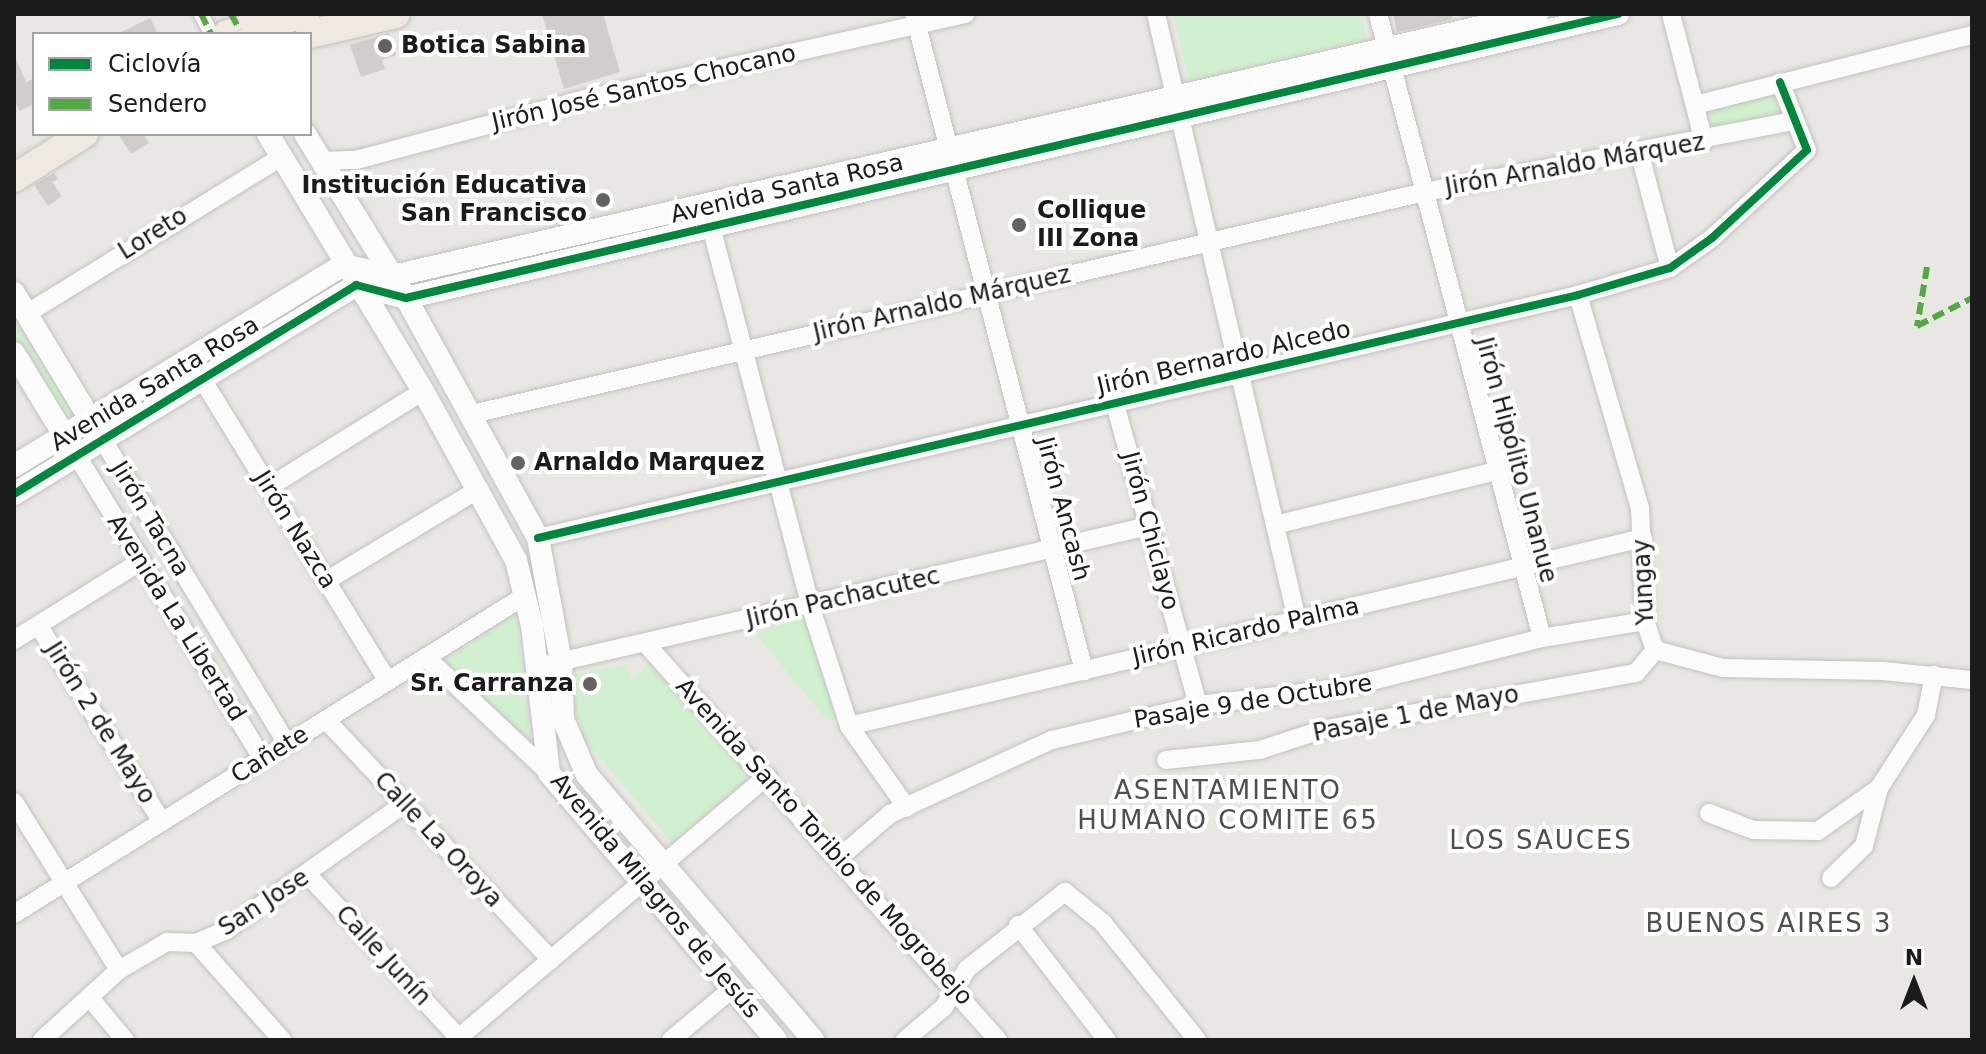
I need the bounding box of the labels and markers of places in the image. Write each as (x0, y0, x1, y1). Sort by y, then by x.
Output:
place label: Botica Sabina (401, 32, 586, 60)
marker: Botica Sabina (376, 37, 394, 55)
place label: Institución Educativa San Francisco (301, 172, 587, 228)
marker: Institución Educativa San Francisco (594, 191, 612, 209)
place label: Collique III Zona (1037, 197, 1146, 253)
marker: Collique III Zona (1008, 214, 1030, 236)
place label: Arnaldo Marquez (534, 449, 764, 477)
marker: Arnaldo Marquez (509, 454, 527, 472)
place label: Sr. Carranza (410, 670, 574, 698)
marker: Sr. Carranza (581, 675, 599, 693)

